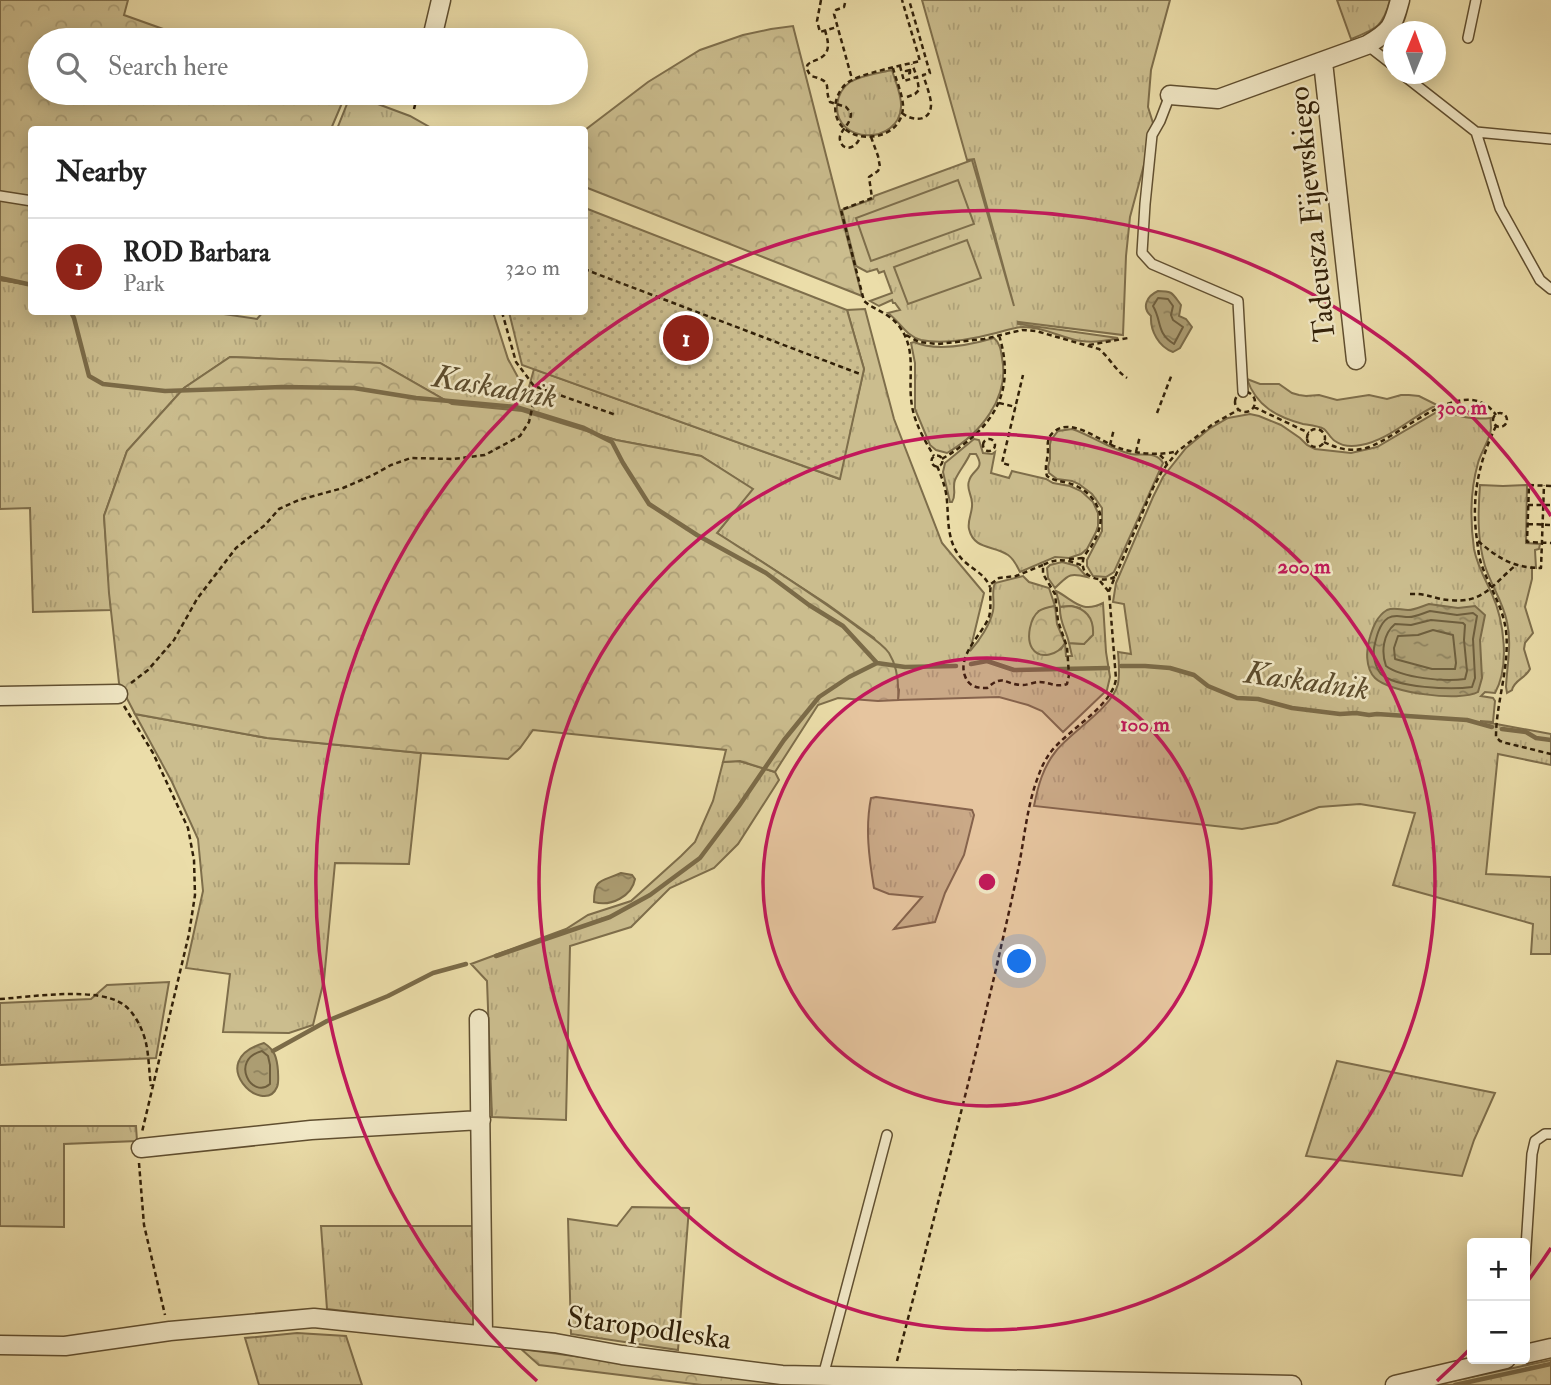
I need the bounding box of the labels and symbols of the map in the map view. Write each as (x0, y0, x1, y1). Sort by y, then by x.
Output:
north arrow (1383, 21, 1446, 84)
street label: Tadeusza Fijewskiego (1280, 85, 1344, 343)
pin: 1 (663, 312, 709, 364)
water label: Kaskadnik (428, 356, 560, 418)
text: 300 m (1437, 394, 1488, 421)
text: 200 m (1278, 553, 1331, 580)
water label: Kaskadnik (1240, 652, 1372, 710)
text: 100 m (1120, 711, 1171, 738)
centre of rings (975, 870, 999, 894)
your location (1002, 944, 1036, 978)
street label: Staropodleska (564, 1298, 734, 1358)

